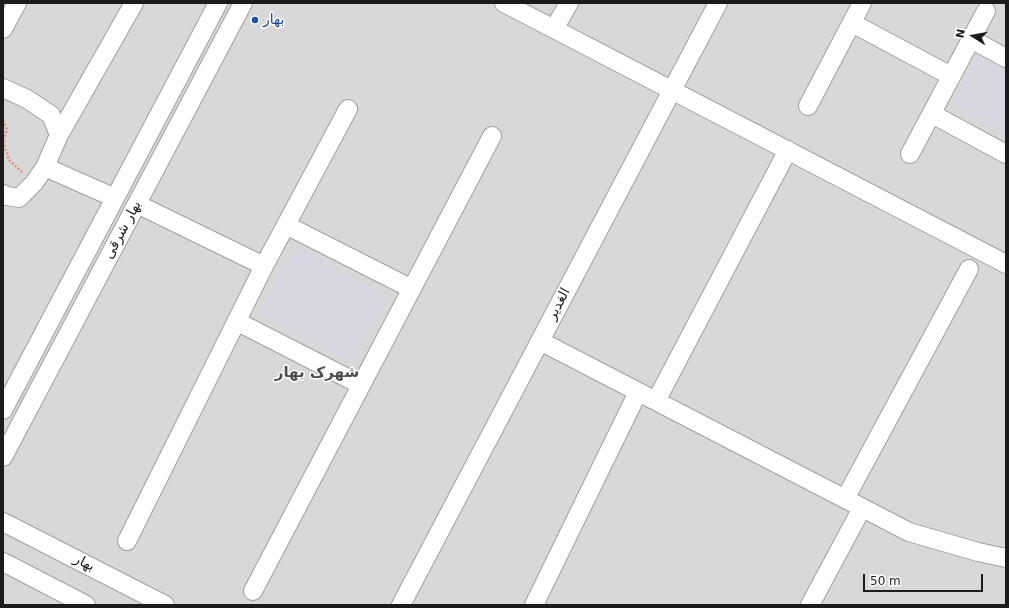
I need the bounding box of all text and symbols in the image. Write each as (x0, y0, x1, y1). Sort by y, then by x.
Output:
place label: بهار (263, 12, 284, 28)
marker: بهار (250, 15, 260, 25)
north arrow (953, 16, 993, 56)
text: N (953, 28, 968, 39)
street label: بهار شرقی (101, 198, 145, 262)
street label: الغدیر (544, 285, 574, 323)
district label: شهرک بهار (275, 364, 359, 382)
street label: بهار (71, 551, 97, 575)
scale bar (865, 566, 985, 592)
text: 50 m (870, 574, 901, 588)

